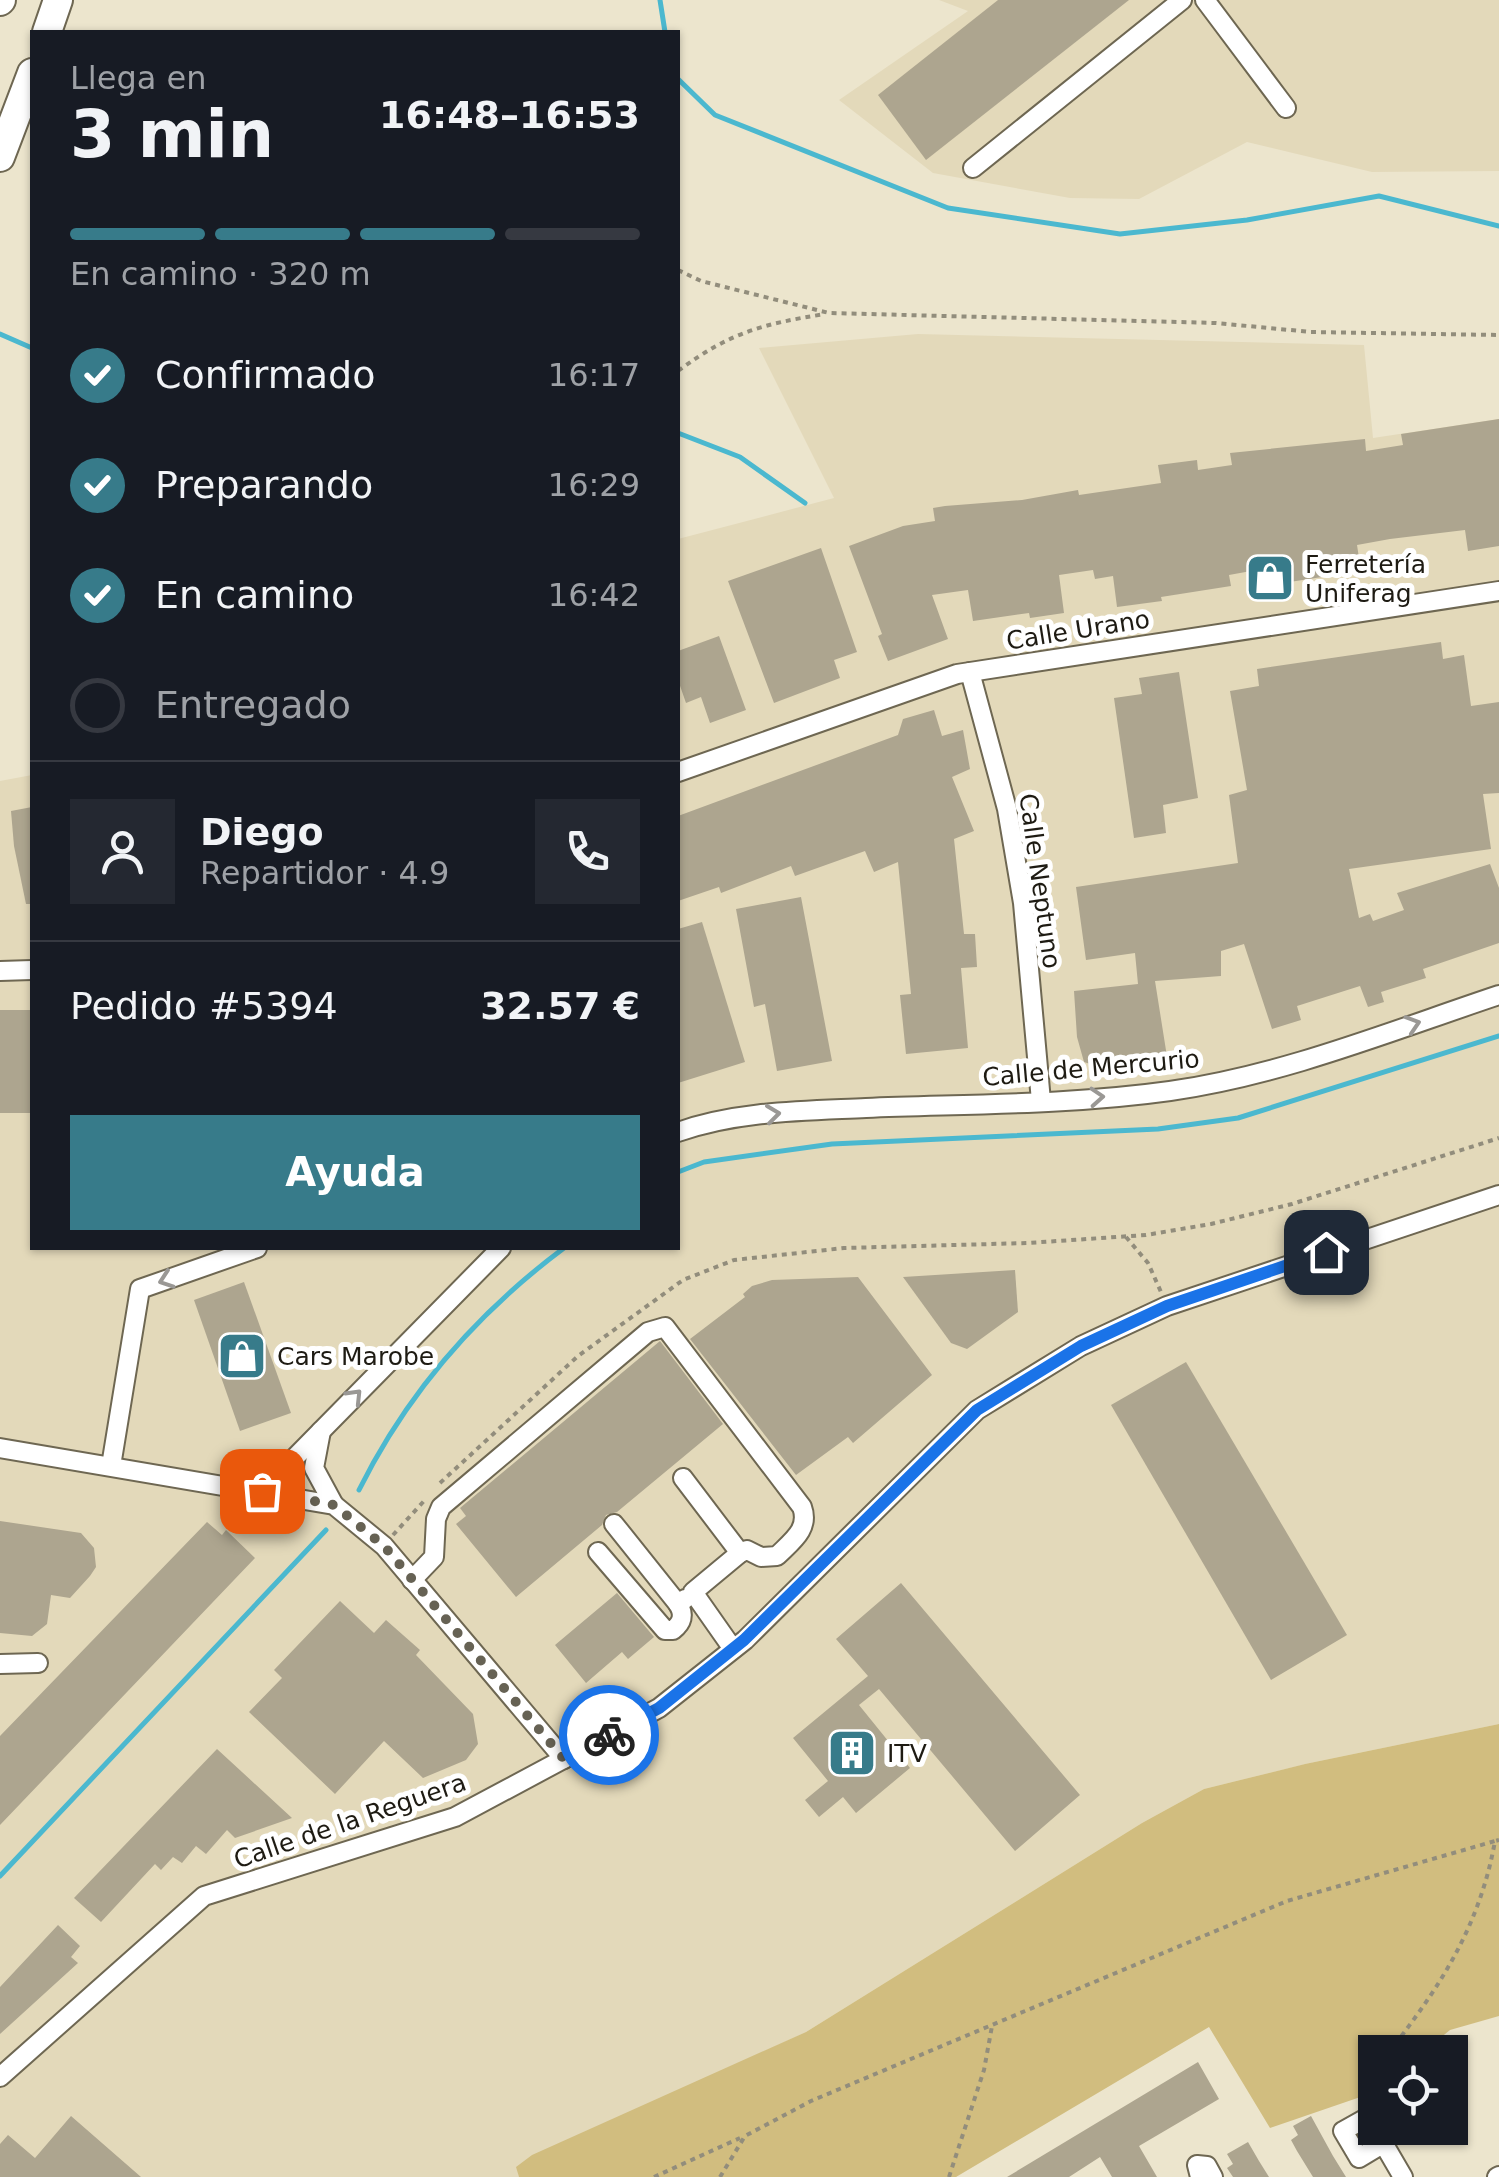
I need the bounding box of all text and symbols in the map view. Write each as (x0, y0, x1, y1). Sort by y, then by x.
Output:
text: Llega en (70, 59, 206, 97)
text: 16:48–16:53 (379, 93, 640, 137)
text: 3 min (70, 97, 274, 172)
text: En camino · 320 m (70, 255, 371, 293)
icon: check (70, 348, 125, 403)
text: Confirmado (155, 353, 375, 397)
text: 16:17 (548, 356, 640, 394)
icon: check (70, 458, 125, 513)
text: Preparando (155, 463, 373, 507)
text: 16:29 (548, 466, 640, 504)
place label: Ferretería Uniferag (1305, 550, 1426, 608)
shop icon: Ferretería Uniferag (1244, 552, 1296, 604)
icon: check (70, 568, 125, 623)
text: En camino (155, 573, 354, 617)
text: 16:42 (548, 576, 640, 614)
street label: Calle Urano (1004, 604, 1152, 656)
text: Entregado (155, 683, 351, 727)
street label: Calle Neptuno (1013, 791, 1067, 971)
button: person (70, 799, 175, 904)
button: phone (535, 799, 640, 904)
text: Diego (200, 810, 324, 854)
text: Repartidor · 4.9 (200, 854, 449, 892)
text: Pedido #5394 (70, 984, 338, 1028)
text: 32.57 € (480, 984, 640, 1028)
one-way arrow (1403, 1015, 1420, 1035)
street label: Calle de Mercurio (981, 1044, 1201, 1092)
one-way arrow (1090, 1086, 1106, 1108)
one-way arrow (765, 1104, 781, 1125)
button: Ayuda (70, 1115, 640, 1230)
pin (1284, 1210, 1369, 1295)
icon: home (1299, 1225, 1354, 1280)
one-way arrow (158, 1268, 175, 1289)
shop icon: Cars Marobe (216, 1330, 268, 1382)
place label: Cars Marobe (277, 1342, 434, 1371)
one-way arrow (343, 1389, 361, 1407)
pin (220, 1449, 305, 1534)
icon: bag (235, 1464, 290, 1519)
courier (559, 1685, 659, 1785)
icon: bike (582, 1708, 637, 1763)
building icon: ITV (826, 1727, 878, 1779)
place label: ITV (887, 1739, 927, 1768)
street label: Calle de la Reguera (230, 1768, 470, 1874)
map controls (1358, 2035, 1468, 2145)
button: locate (1358, 2035, 1468, 2145)

